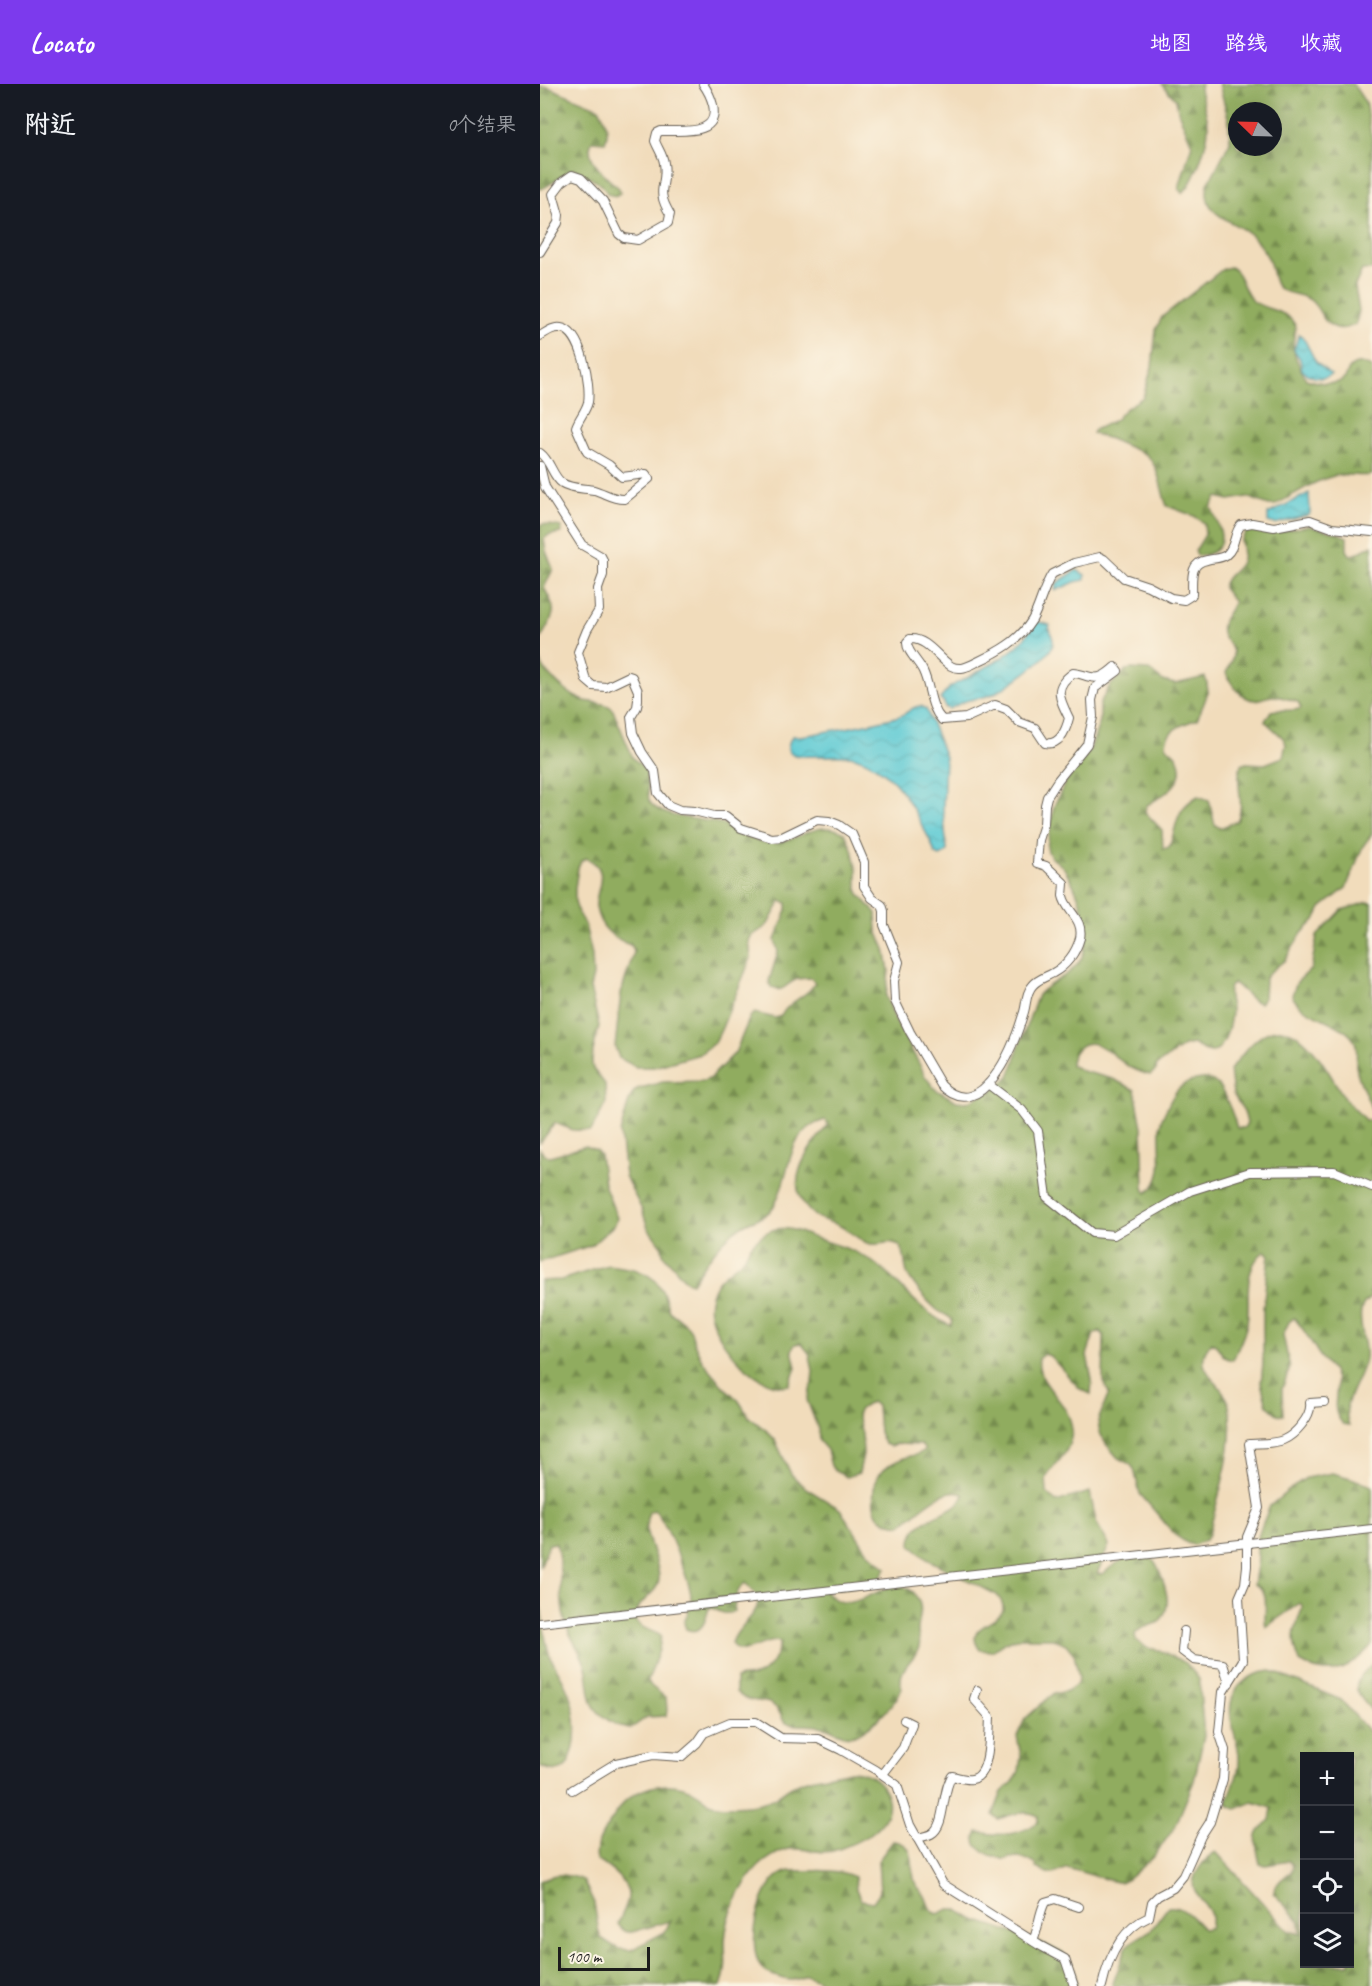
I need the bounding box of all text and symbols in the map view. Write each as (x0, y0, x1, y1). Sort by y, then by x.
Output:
text: Locato (30, 25, 93, 60)
text: 地图 (1150, 30, 1192, 56)
text: 路线 (1225, 30, 1267, 56)
text: 收藏 (1300, 30, 1342, 56)
north arrow (1228, 102, 1282, 156)
text: 附近 (24, 108, 76, 141)
text: 0个结果 (447, 112, 516, 137)
map controls (1300, 1752, 1354, 1968)
button: + (1300, 1752, 1354, 1806)
button: − (1300, 1806, 1354, 1860)
button: locate (1300, 1860, 1354, 1914)
button: layers (1300, 1914, 1354, 1968)
scale bar (558, 1944, 650, 1972)
text: 100 m (567, 1947, 601, 1967)

